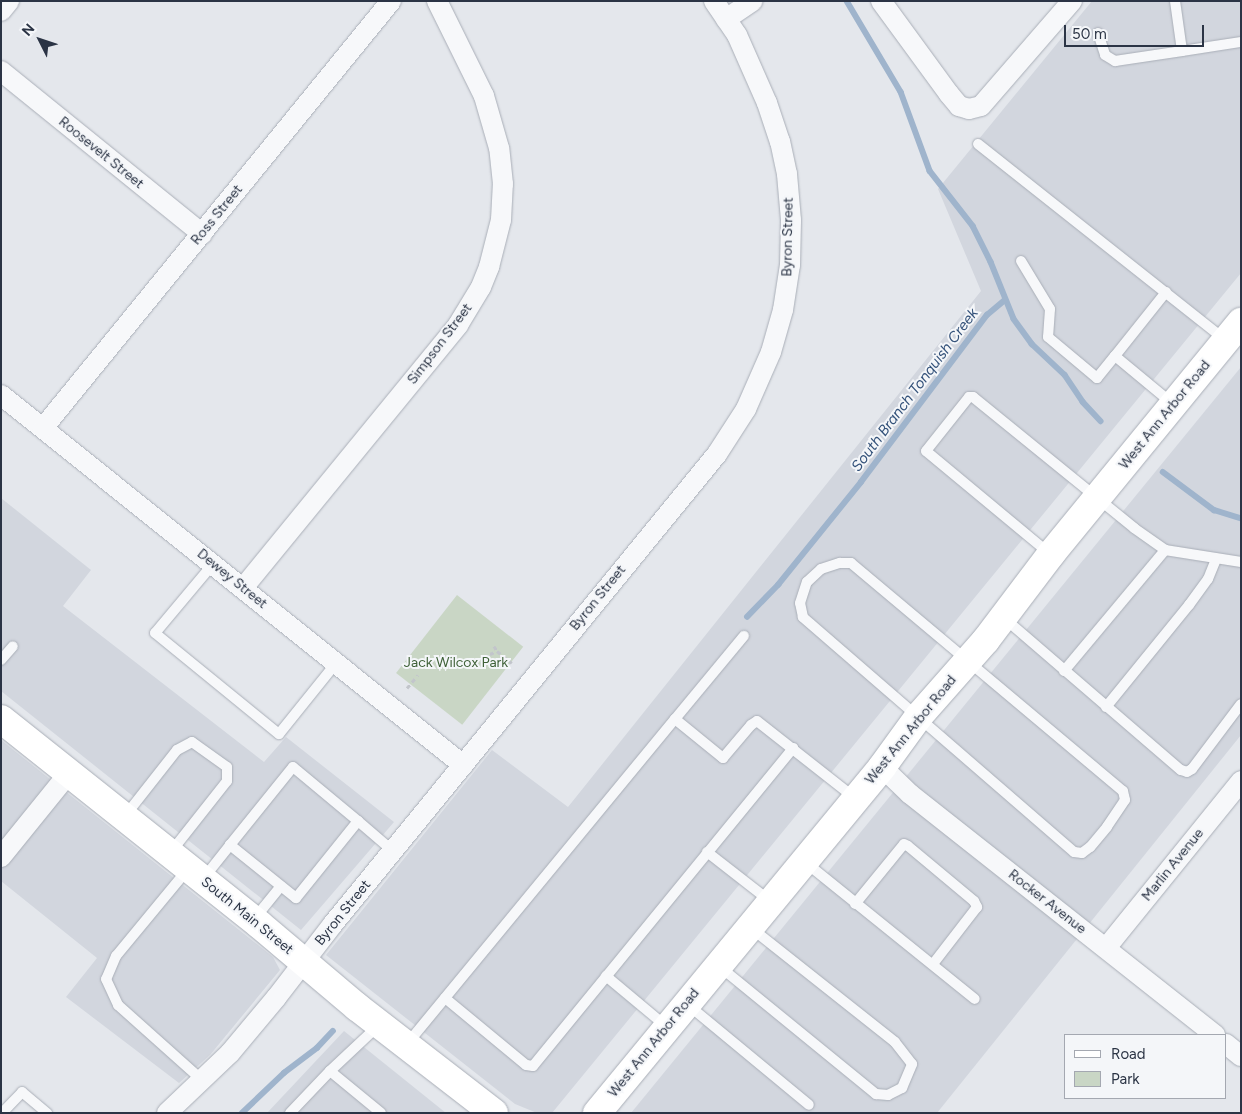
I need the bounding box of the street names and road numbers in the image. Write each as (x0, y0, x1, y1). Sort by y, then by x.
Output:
street label: Roosevelt Street (55, 114, 147, 192)
street label: Ross Street (188, 182, 246, 248)
street label: Byron Street (779, 197, 797, 277)
street label: Simpson Street (404, 300, 476, 388)
street label: West Ann Arbor Road (1116, 357, 1214, 473)
street label: Dewey Street (194, 546, 270, 612)
street label: Byron Street (567, 562, 629, 634)
street label: West Ann Arbor Road (862, 672, 960, 788)
street label: Marlin Avenue (1139, 825, 1207, 905)
street label: Rocker Avenue (1005, 866, 1089, 938)
street label: South Main Street (197, 874, 297, 958)
street label: Byron Street (312, 877, 374, 949)
street label: West Ann Arbor Road (605, 985, 703, 1101)

